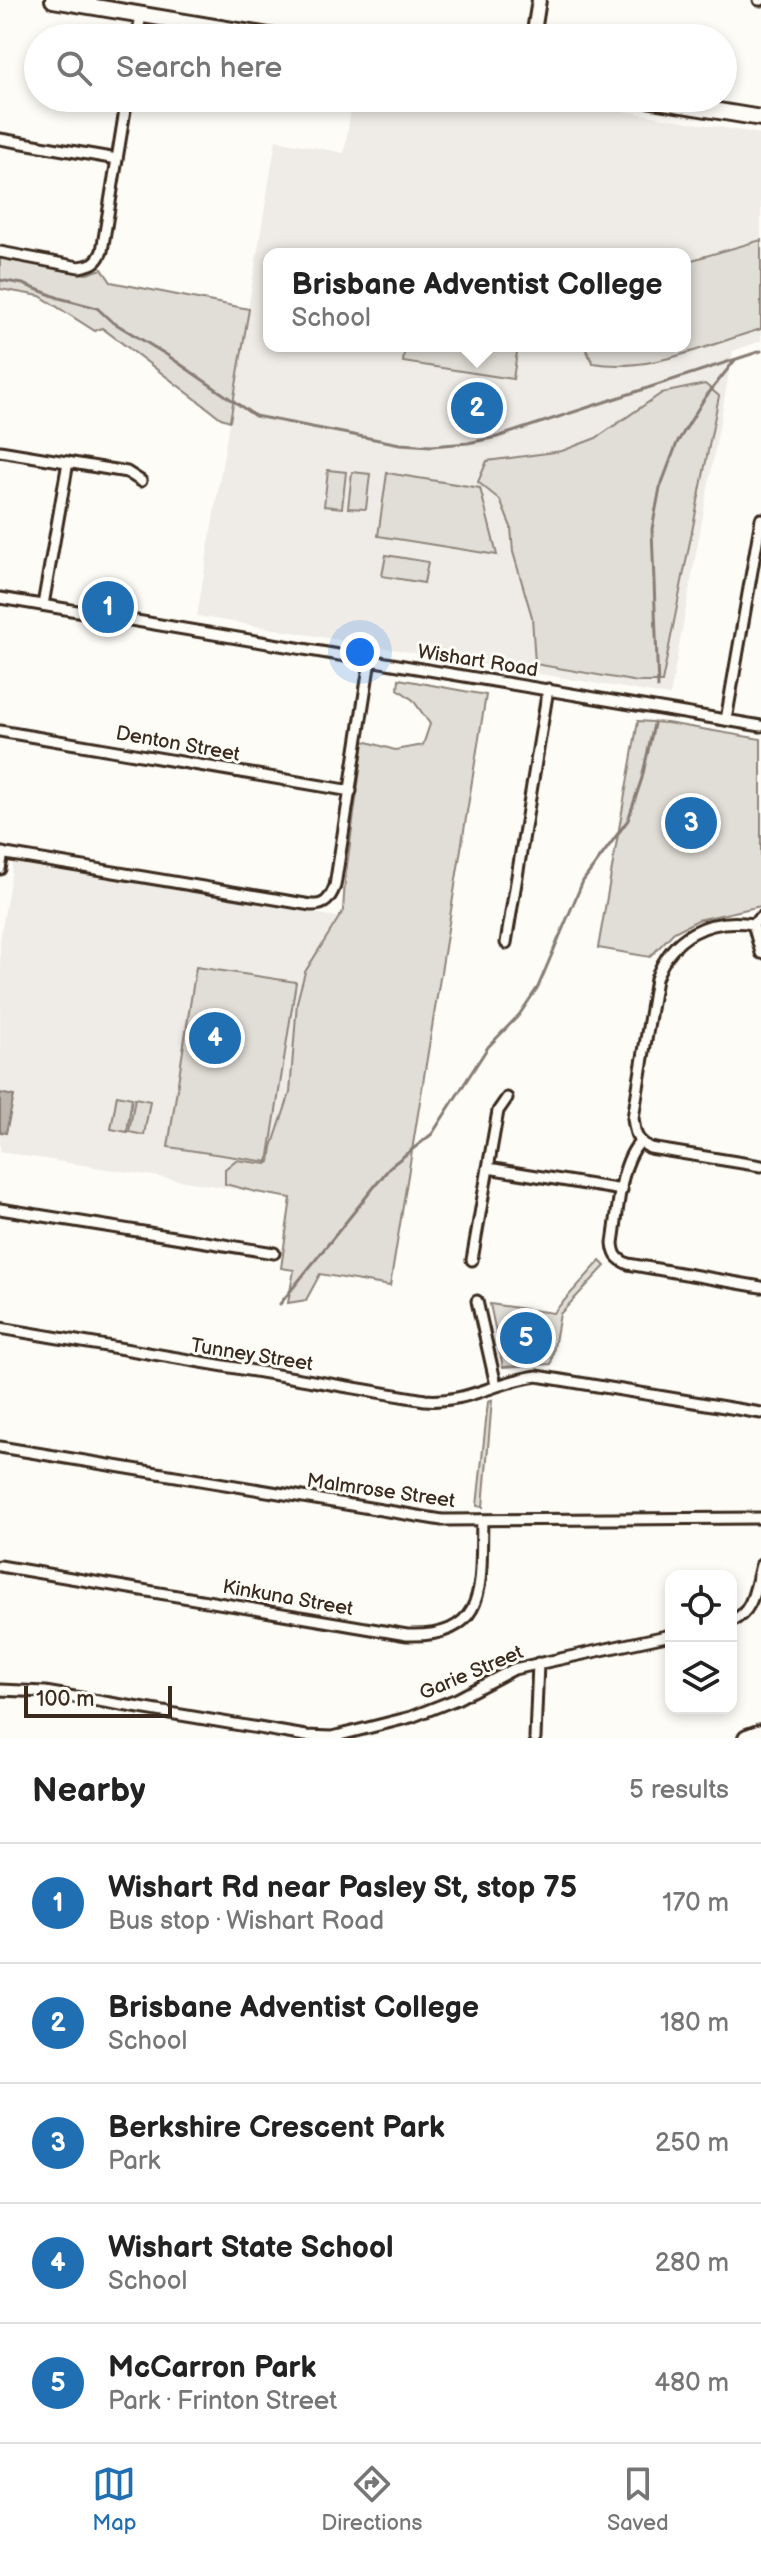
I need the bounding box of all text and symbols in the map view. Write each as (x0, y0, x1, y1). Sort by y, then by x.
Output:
search box (24, 24, 737, 112)
icon: search (52, 46, 96, 90)
text: Search here (116, 50, 282, 86)
popup (263, 248, 691, 352)
text: Brisbane Adventist College (292, 267, 662, 303)
text: School (292, 303, 371, 334)
pin: 2 (451, 378, 503, 438)
pin: 1 (82, 577, 134, 637)
your location (340, 632, 380, 672)
street label: Wishart Road (416, 640, 540, 682)
street label: Denton Street (114, 721, 242, 767)
pin: 3 (665, 793, 717, 853)
pin: 4 (189, 1008, 241, 1068)
pin: 5 (500, 1308, 552, 1368)
street label: Tunney Street (189, 1333, 315, 1377)
street label: Malmrose Street (305, 1469, 457, 1513)
map controls (665, 1570, 737, 1714)
button: locate (665, 1570, 737, 1642)
street label: Kinkuna Street (221, 1575, 355, 1621)
street label: Garie Street (416, 1640, 527, 1705)
button: layers (665, 1642, 737, 1714)
scale bar (24, 1682, 172, 1718)
text: 100 m (36, 1686, 95, 1713)
text: Nearby (32, 1770, 146, 1811)
text: 5 results (629, 1775, 729, 1806)
text: Wishart Rd near Pasley St, stop 75 (108, 1870, 577, 1906)
text: 1 (53, 1888, 63, 1919)
text: 170 m (662, 1888, 729, 1919)
text: Bus stop · Wishart Road (108, 1906, 384, 1937)
text: Brisbane Adventist College (108, 1990, 479, 2026)
text: 2 (50, 2008, 66, 2039)
text: 180 m (660, 2008, 729, 2039)
text: School (108, 2026, 187, 2057)
text: Berkshire Crescent Park (108, 2110, 445, 2146)
text: 3 (50, 2128, 66, 2159)
text: 250 m (655, 2128, 729, 2159)
text: Park (108, 2146, 160, 2177)
text: Wishart State School (108, 2230, 394, 2266)
text: 4 (50, 2248, 66, 2279)
text: 280 m (655, 2248, 729, 2279)
text: School (108, 2266, 187, 2297)
text: McCarron Park (108, 2350, 316, 2386)
text: 5 (50, 2368, 66, 2399)
text: 480 m (654, 2368, 729, 2399)
text: Park · Frinton Street (108, 2386, 337, 2417)
tab: Map (92, 2462, 137, 2537)
tab: Directions (321, 2462, 422, 2537)
tab: Saved (607, 2462, 669, 2537)

